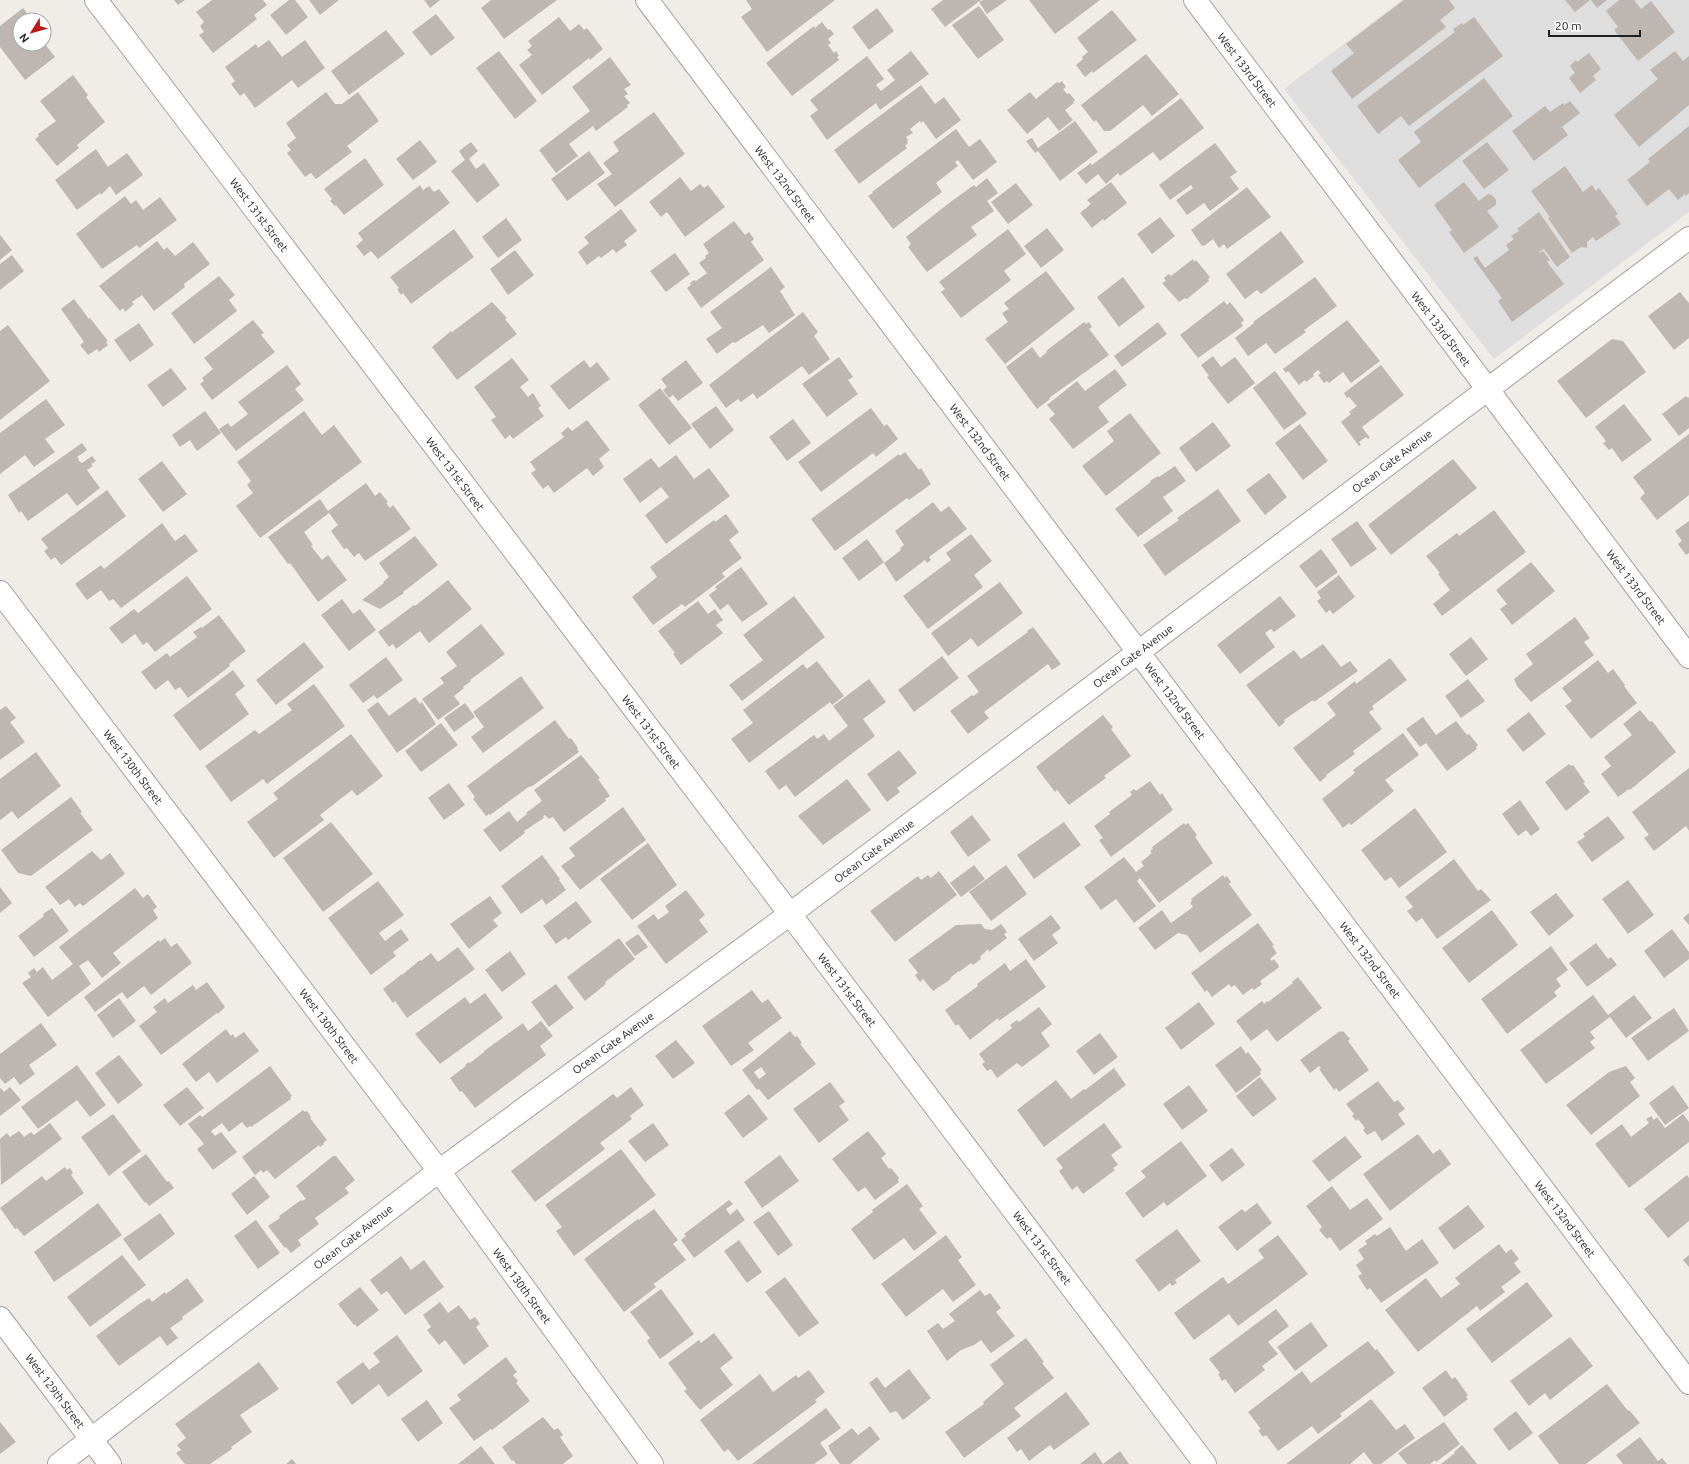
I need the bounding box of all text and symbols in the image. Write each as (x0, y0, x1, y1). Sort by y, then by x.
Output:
north arrow (12, 12, 52, 52)
scale bar (1549, 12, 1640, 38)
text: 20 m (1555, 19, 1582, 32)
street label: West 133rd Street (1215, 30, 1279, 110)
text: N (17, 31, 31, 45)
street label: West 132nd Street (752, 144, 818, 225)
street label: West 131st Street (228, 176, 291, 255)
street label: West 133rd Street (1409, 289, 1473, 369)
street label: West 132nd Street (947, 402, 1013, 483)
street label: Ocean Gate Avenue (1350, 427, 1434, 495)
street label: West 131st Street (424, 435, 487, 514)
street label: West 133rd Street (1604, 547, 1668, 627)
street label: Ocean Gate Avenue (1091, 622, 1175, 690)
street label: West 132nd Street (1142, 661, 1208, 742)
street label: West 131st Street (620, 693, 683, 772)
street label: West 130th Street (101, 727, 165, 807)
street label: Ocean Gate Avenue (832, 817, 916, 885)
street label: West 132nd Street (1337, 920, 1403, 1001)
street label: West 131st Street (816, 951, 879, 1030)
street label: West 130th Street (297, 986, 361, 1066)
street label: Ocean Gate Avenue (570, 1010, 656, 1076)
street label: West 132nd Street (1532, 1179, 1598, 1260)
street label: Ocean Gate Avenue (311, 1202, 395, 1272)
street label: West 131st Street (1011, 1209, 1074, 1288)
street label: West 130th Street (491, 1246, 554, 1327)
street label: West 129th Street (23, 1351, 87, 1431)

